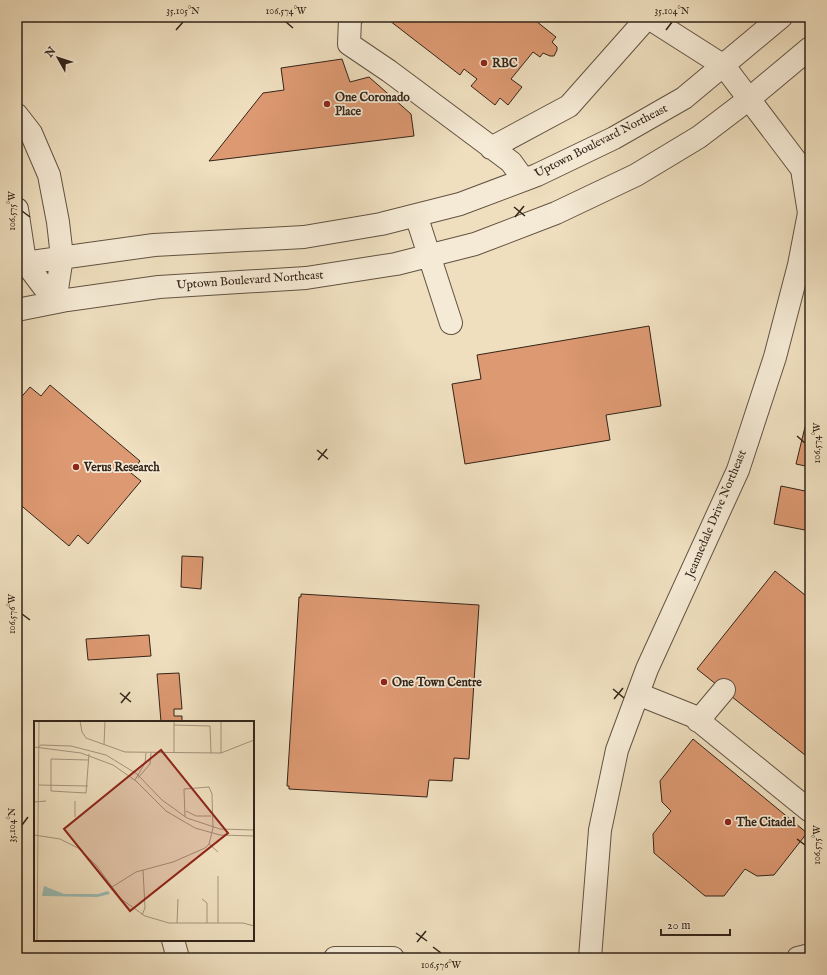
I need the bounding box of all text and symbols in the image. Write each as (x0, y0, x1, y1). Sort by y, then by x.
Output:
text: 35.105°N (166, 5, 200, 18)
text: 106.574°W (266, 5, 307, 18)
text: 35.104°N (655, 5, 690, 18)
north arrow (38, 38, 78, 78)
text: N (42, 44, 60, 61)
place label: RBC (492, 56, 518, 71)
marker: RBC (479, 58, 489, 68)
place label: One Coronado Place (335, 90, 410, 119)
marker: One Coronado Place (322, 99, 332, 109)
street label: Uptown Boulevard Northeast (532, 101, 670, 182)
text: 106.575°W (6, 191, 19, 231)
street label: Uptown Boulevard Northeast (176, 267, 324, 294)
text: 106.574°W (811, 422, 824, 463)
street label: Jeannedale Drive Northeast (681, 448, 751, 582)
place label: Verus Research (83, 460, 160, 475)
marker: Verus Research (71, 462, 81, 472)
text: 106.576°W (6, 593, 19, 634)
place label: One Town Centre (392, 675, 482, 690)
marker: One Town Centre (379, 677, 389, 687)
inset map (34, 721, 254, 941)
text: 35.104°N (6, 807, 19, 842)
place label: The Citadel (735, 815, 796, 830)
marker: The Citadel (723, 817, 733, 827)
text: 106.575°W (811, 825, 824, 865)
scale bar (661, 911, 730, 937)
text: 20 m (667, 918, 690, 933)
text: 106.576°W (421, 959, 462, 972)

